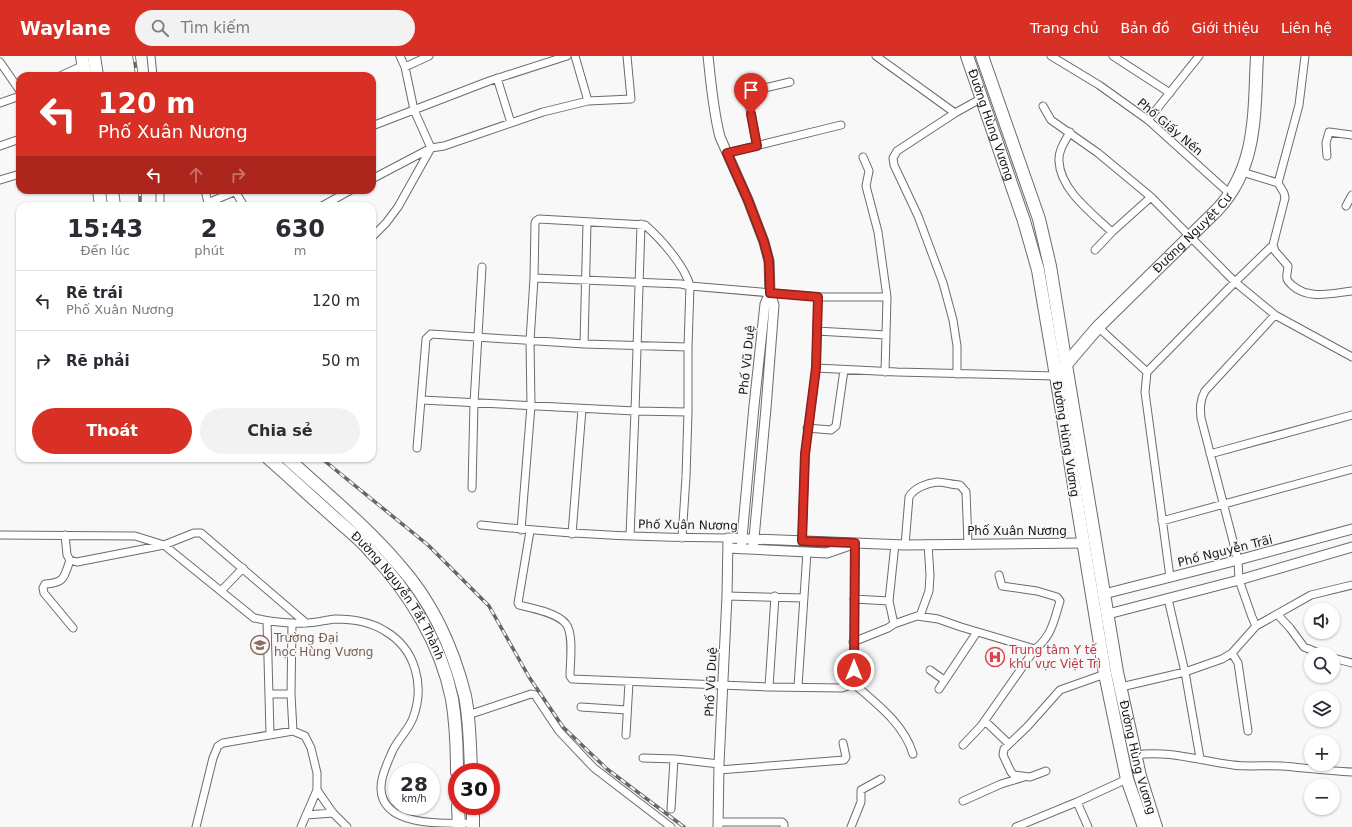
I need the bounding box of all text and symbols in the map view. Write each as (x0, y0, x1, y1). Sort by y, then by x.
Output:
search box (135, 10, 415, 46)
text: Waylane (20, 17, 111, 39)
icon: search (149, 17, 171, 39)
text: Tìm kiếm (181, 19, 250, 37)
text: Trang chủ (1030, 20, 1099, 36)
text: Bản đồ (1121, 20, 1169, 36)
text: Giới thiệu (1191, 20, 1259, 36)
text: Liên hệ (1281, 20, 1332, 36)
street label: Đường Hùng Vương (965, 67, 1017, 183)
pin (734, 73, 768, 114)
icon: arrive (740, 79, 762, 101)
text: 120 m (98, 87, 195, 120)
icon: left (32, 88, 84, 140)
street label: Phố Giấy Nến (1135, 96, 1205, 158)
text: Phố Xuân Nương (98, 121, 248, 142)
icon: left (143, 164, 165, 186)
icon: ahead (185, 164, 207, 186)
icon: right (227, 164, 249, 186)
street label: Đường Nguyệt Cư (1150, 189, 1236, 276)
text: 15:43 (67, 215, 143, 243)
text: 2 (201, 215, 217, 243)
text: 630 (275, 215, 325, 243)
text: Đến lúc (80, 243, 130, 258)
text: phút (194, 243, 224, 258)
text: m (294, 243, 306, 258)
text: Rẽ trái (66, 284, 123, 302)
icon: left (32, 290, 54, 312)
text: 120 m (312, 292, 360, 310)
text: Phố Xuân Nương (66, 302, 174, 317)
street label: Phố Vũ Duệ (736, 325, 758, 395)
icon: right (32, 350, 54, 372)
text: Rẽ phải (66, 352, 130, 370)
text: 50 m (322, 352, 360, 370)
street label: Đường Hùng Vương (1050, 380, 1082, 498)
button: Thoát (32, 408, 192, 454)
button: Chia sẻ (200, 408, 360, 454)
street label: Phố Xuân Nương (638, 517, 738, 533)
street label: Phố Xuân Nương (967, 524, 1067, 538)
street label: Đường Nguyễn Tất Thành (348, 529, 447, 662)
street label: Phố Nguyễn Trãi (1176, 532, 1274, 570)
map controls (1304, 603, 1340, 815)
button: sound (1304, 603, 1340, 639)
place label: Trường Đại học Hùng Vương (273, 631, 373, 659)
school or university icon: Trường Đại học Hùng Vương (249, 634, 271, 656)
place label: Trung tâm Y tế khu vực Việt Trì (1008, 643, 1101, 671)
hospital icon: Trung tâm Y tế khu vực Việt Trì (984, 646, 1006, 668)
street label: Phố Vũ Duệ (702, 647, 720, 717)
button: search (1304, 647, 1340, 683)
position arrow (833, 649, 875, 691)
button: layers (1304, 691, 1340, 727)
street label: Đường Hùng Vương (1116, 699, 1159, 816)
button: + (1304, 735, 1340, 771)
speed limit sign: 30 (448, 763, 500, 815)
text: 28 (400, 772, 428, 796)
button: − (1304, 779, 1340, 815)
text: km/h (401, 793, 427, 804)

